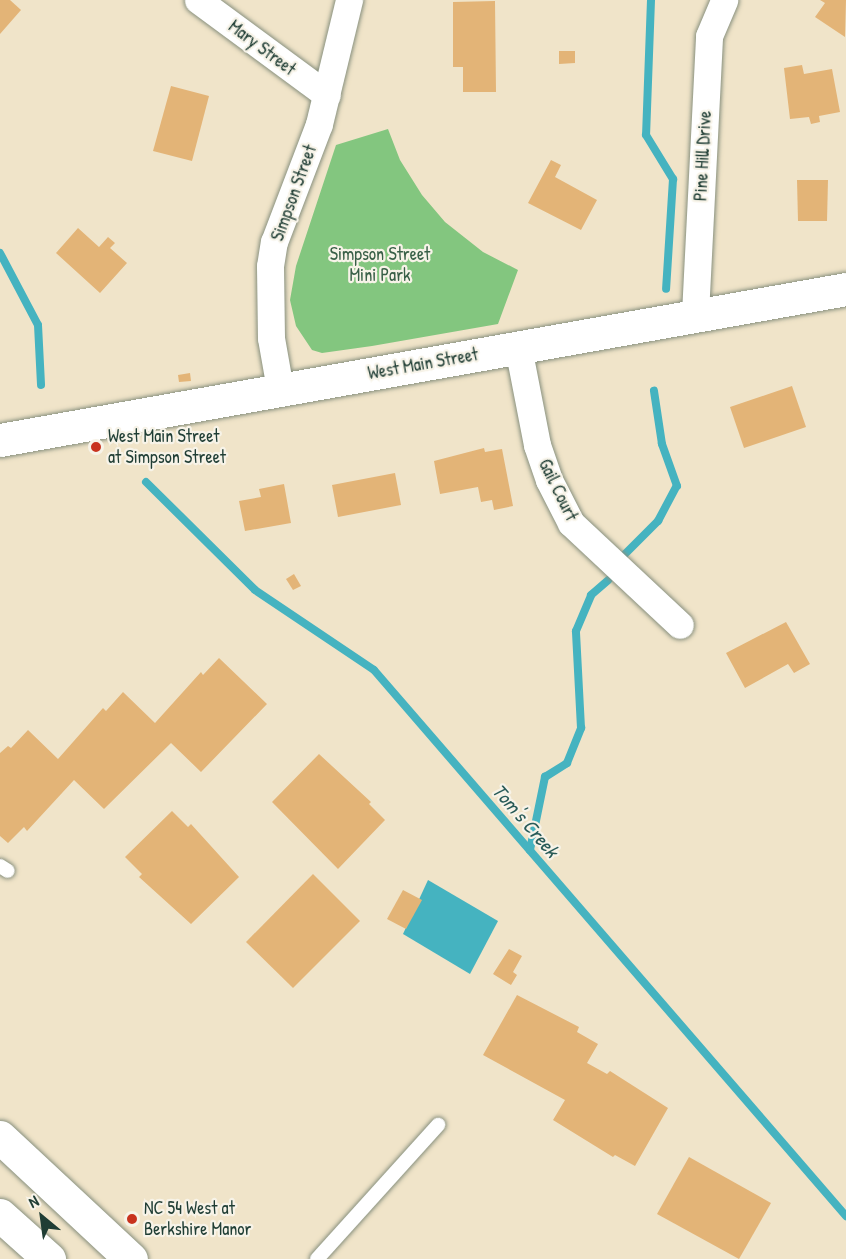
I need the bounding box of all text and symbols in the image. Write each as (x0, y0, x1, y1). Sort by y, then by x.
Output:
street label: Mary Street (224, 16, 300, 80)
street label: Pine Hill Drive (690, 110, 716, 202)
street label: Simpson Street (267, 142, 321, 244)
park label: Simpson Street Mini Park (330, 244, 430, 286)
street label: West Main Street (366, 344, 480, 384)
place label: West Main Street at Simpson Street (108, 426, 226, 468)
marker: West Main Street at Simpson Street (89, 440, 103, 454)
street label: Gail Court (534, 456, 582, 524)
water label: Tom's Creek (488, 778, 564, 862)
north arrow (12, 1187, 72, 1247)
text: N (24, 1190, 42, 1213)
place label: NC 54 West at Berkshire Manor (144, 1198, 252, 1240)
marker: NC 54 West at Berkshire Manor (125, 1212, 139, 1226)

